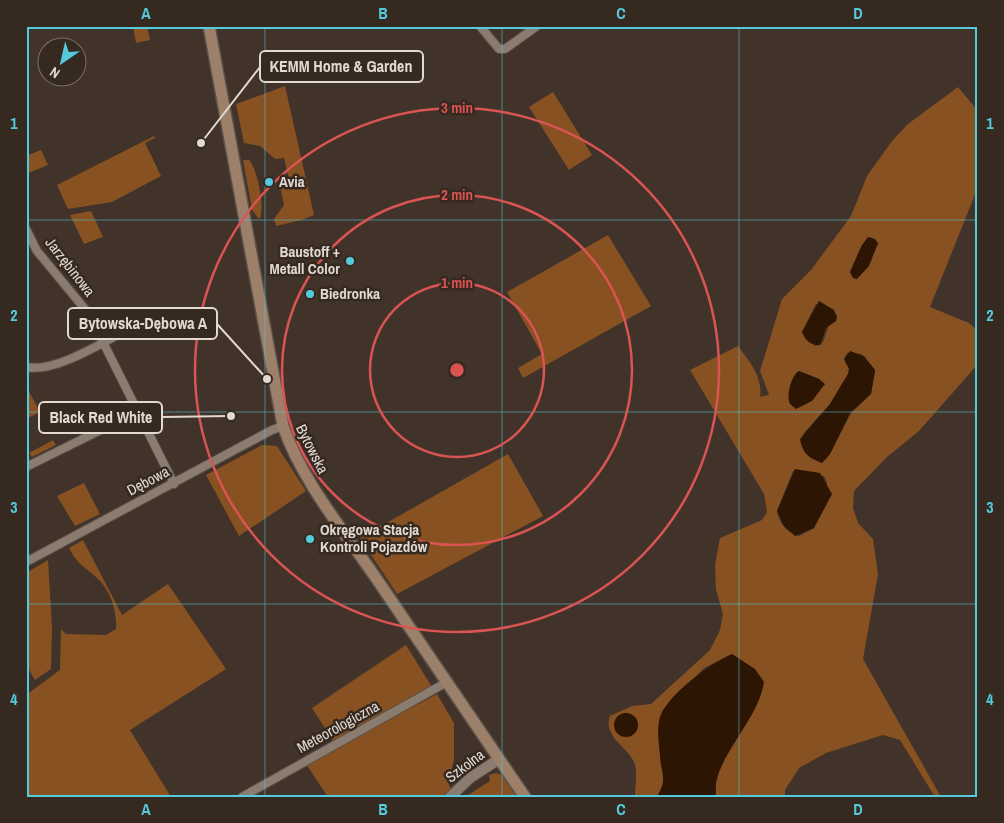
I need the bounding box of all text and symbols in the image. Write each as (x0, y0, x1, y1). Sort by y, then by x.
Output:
text: A (141, 2, 151, 24)
text: B (378, 2, 388, 24)
text: C (616, 2, 626, 24)
text: D (853, 2, 863, 24)
north arrow (38, 38, 88, 88)
callout: KEMM Home & Garden (260, 51, 423, 82)
text: KEMM Home & Garden (270, 55, 412, 77)
text: N (46, 63, 63, 83)
text: 3 min (441, 97, 473, 118)
text: 1 (10, 112, 18, 134)
text: 1 (986, 112, 994, 134)
place label: Avia (279, 171, 305, 192)
marker: Avia (263, 176, 275, 188)
text: 2 min (441, 184, 473, 205)
street label: Jarzębinowa (41, 233, 100, 301)
place label: Baustoff + Metall Color (270, 241, 340, 279)
marker: Baustoff + Metall Color (344, 255, 356, 267)
text: 1 min (441, 272, 473, 293)
place label: Biedronka (320, 283, 380, 304)
marker: Biedronka (304, 288, 316, 300)
text: 2 (10, 304, 18, 326)
text: 2 (986, 304, 994, 326)
callout: Bytowska-Dębowa A (68, 308, 217, 339)
text: Bytowska-Dębowa A (79, 312, 208, 334)
centre of rings (448, 361, 466, 379)
callout: Black Red White (39, 402, 162, 433)
text: Black Red White (50, 406, 152, 428)
street label: Bytowska (291, 421, 334, 477)
street label: Dębowa (123, 461, 173, 500)
text: 3 (10, 496, 18, 518)
text: 3 (986, 496, 994, 518)
place label: Okręgowa Stacja Kontroli Pojazdów (320, 519, 428, 557)
marker: Okręgowa Stacja Kontroli Pojazdów (304, 533, 316, 545)
text: 4 (10, 688, 18, 710)
text: 4 (986, 688, 994, 710)
street label: Meteorologiczna (293, 695, 383, 758)
street label: Szkolna (441, 744, 489, 787)
text: A (141, 798, 151, 820)
text: B (378, 798, 388, 820)
text: C (616, 798, 626, 820)
text: D (853, 798, 863, 820)

